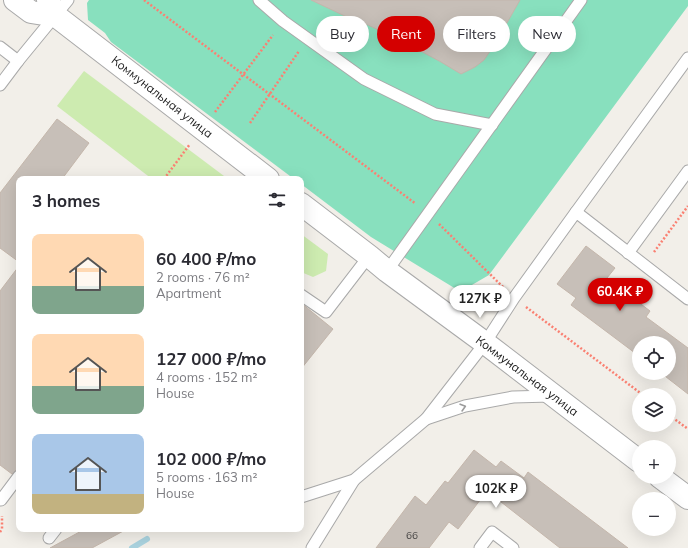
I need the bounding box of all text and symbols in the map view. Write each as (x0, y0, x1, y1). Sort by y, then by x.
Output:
chip: Buy (316, 16, 369, 52)
chip: Rent (377, 16, 435, 52)
chip: Filters (443, 16, 510, 52)
chip: New (518, 16, 576, 52)
street label: Коммунальная улица (109, 52, 216, 141)
icon: filters (266, 189, 288, 211)
text: 3 homes (32, 190, 100, 211)
text: 60 400 ₽/mo (156, 248, 256, 269)
icon: home (64, 250, 112, 298)
text: 2 rooms · 76 m² (156, 269, 250, 285)
pin: 60.4K ₽ (583, 278, 657, 312)
text: 60.4K ₽ (597, 283, 643, 299)
text: Apartment (156, 285, 221, 301)
pin: 127K ₽ (447, 285, 513, 319)
text: 127K ₽ (458, 290, 502, 306)
street label: Коммунальная улица (473, 332, 582, 419)
map controls (632, 336, 676, 536)
button: locate (632, 336, 676, 380)
text: 127 000 ₽/mo (156, 348, 266, 369)
icon: home (64, 350, 112, 398)
text: 4 rooms · 152 m² (156, 369, 257, 385)
text: House (156, 385, 194, 401)
button: layers (632, 388, 676, 432)
one-way arrow (460, 403, 467, 412)
button: + (632, 440, 676, 484)
text: 102 000 ₽/mo (156, 448, 266, 469)
icon: home (64, 450, 112, 498)
text: 5 rooms · 163 m² (156, 469, 257, 485)
pin: 102K ₽ (463, 475, 529, 509)
text: 102K ₽ (474, 480, 518, 496)
text: House (156, 485, 194, 501)
button: − (632, 492, 676, 536)
house number: 66 (406, 529, 418, 542)

